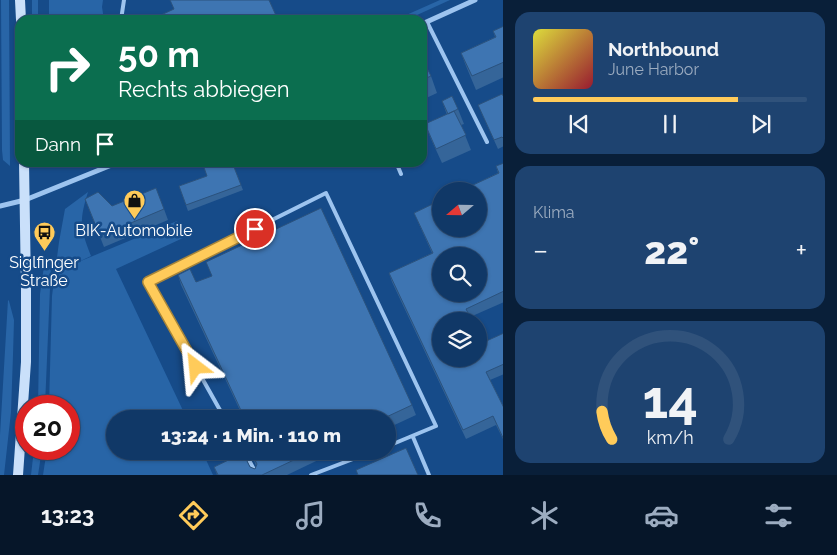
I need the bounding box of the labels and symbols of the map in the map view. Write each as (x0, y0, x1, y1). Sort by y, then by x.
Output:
north arrow (432, 182, 488, 238)
shop icon: BIK-Automobile (122, 189, 146, 220)
pin (234, 208, 276, 250)
bus stop icon: Siglfinger Straße (32, 221, 56, 252)
place label: BIK-Automobile (75, 221, 193, 240)
place label: Siglfinger Straße (9, 253, 79, 290)
position arrow (169, 340, 221, 392)
speed limit sign: 20 (15, 395, 80, 460)

